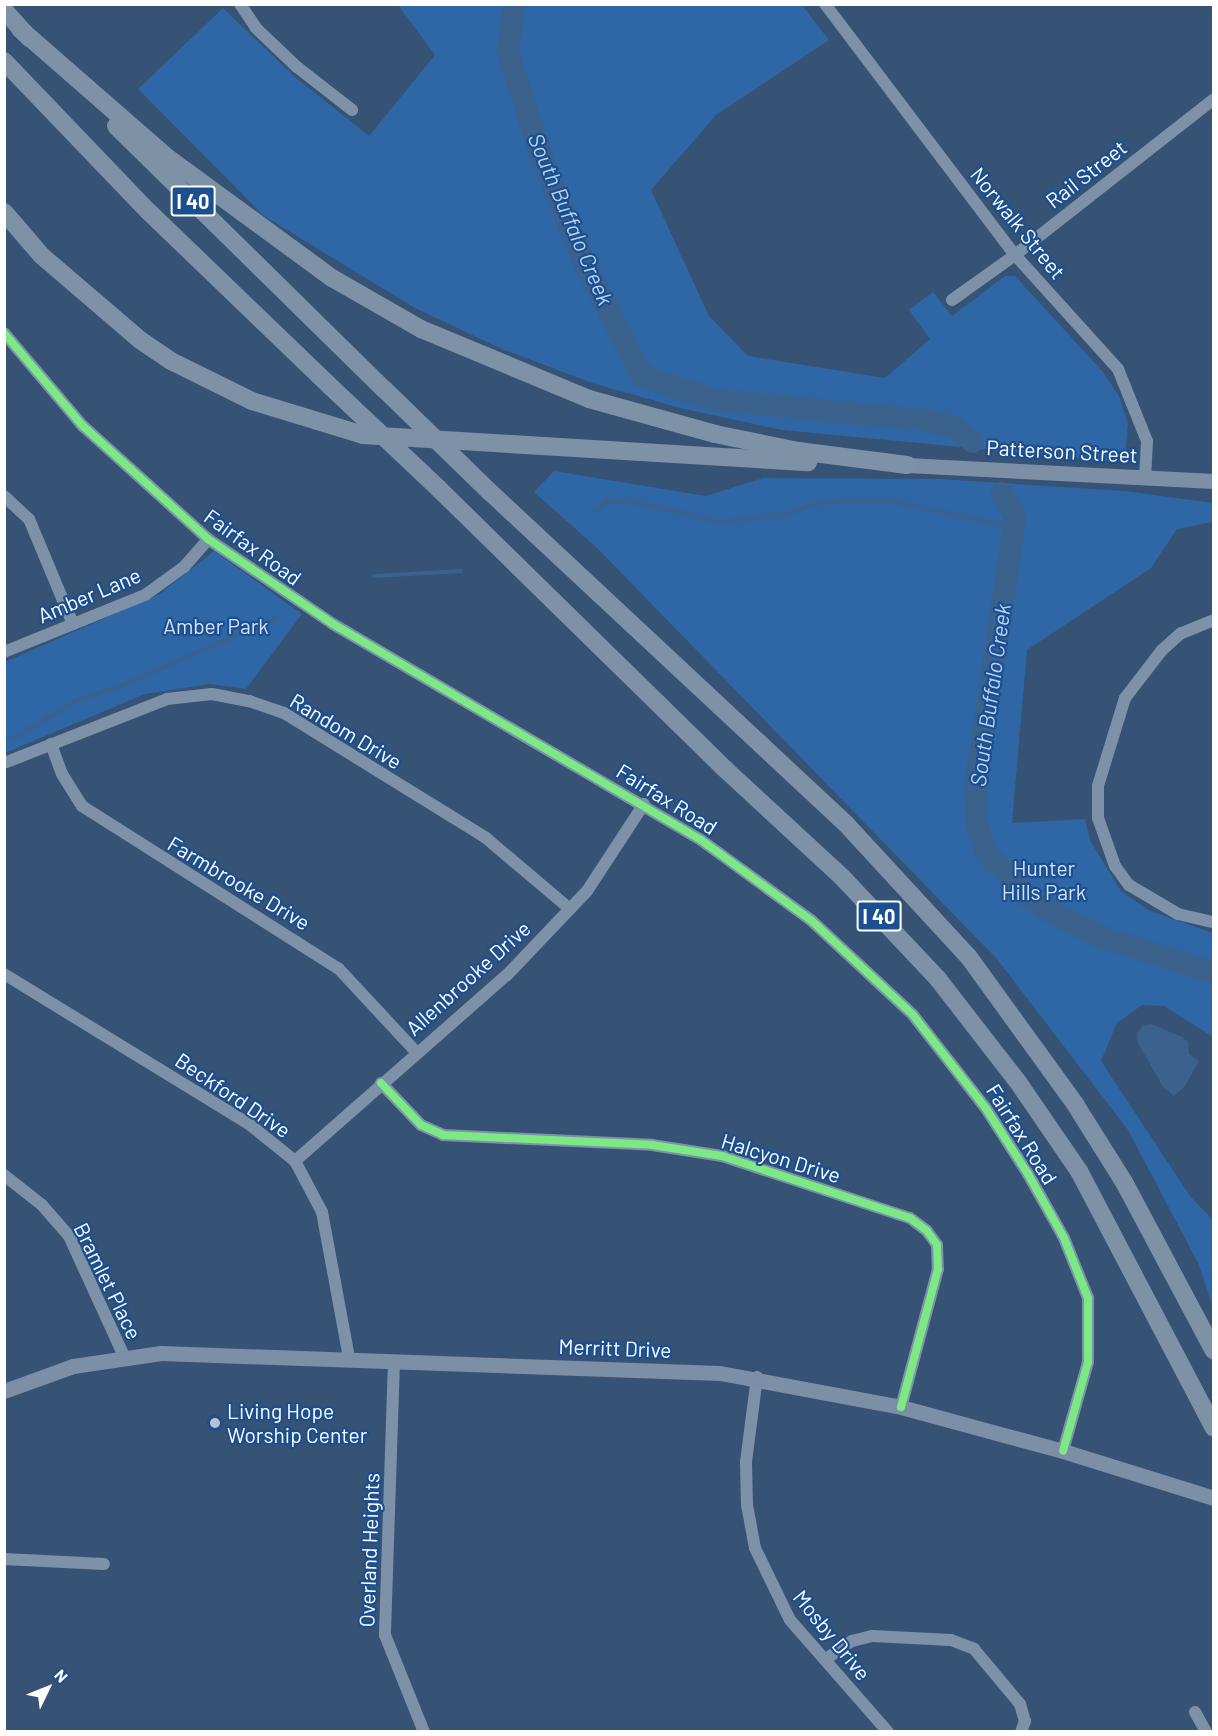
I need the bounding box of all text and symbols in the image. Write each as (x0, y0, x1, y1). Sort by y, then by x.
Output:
water label: South Buffalo Creek (523, 129, 619, 309)
street label: Rail Street (1041, 135, 1131, 213)
street label: Norwalk Street (965, 162, 1071, 284)
road number: I 40 (170, 184, 216, 218)
street label: Patterson Street (986, 434, 1138, 468)
street label: Fairfax Road (200, 503, 306, 591)
street label: Amber Lane (34, 562, 144, 628)
water label: South Buffalo Creek (964, 602, 1016, 788)
park label: Amber Park (163, 613, 269, 639)
street label: Random Drive (286, 688, 406, 774)
street label: Fairfax Road (612, 758, 722, 840)
street label: Farmbrooke Drive (163, 831, 315, 935)
park label: Hunter Hills Park (1002, 855, 1086, 905)
road number: I 40 (856, 899, 902, 933)
street label: Allenbrooke Drive (400, 915, 536, 1041)
street label: Beckford Drive (171, 1047, 295, 1143)
street label: Fairfax Road (981, 1079, 1063, 1189)
street label: Halcyon Drive (718, 1128, 844, 1188)
street label: Bramlet Place (69, 1219, 147, 1343)
street label: Merritt Drive (558, 1333, 672, 1363)
place label: Living Hope Worship Center (227, 1398, 367, 1448)
marker: Living Hope Worship Center (208, 1416, 222, 1430)
street label: Overland Heights (354, 1472, 384, 1628)
street label: Mosby Drive (788, 1585, 876, 1685)
north arrow (18, 1658, 78, 1718)
text: N (51, 1665, 72, 1686)

